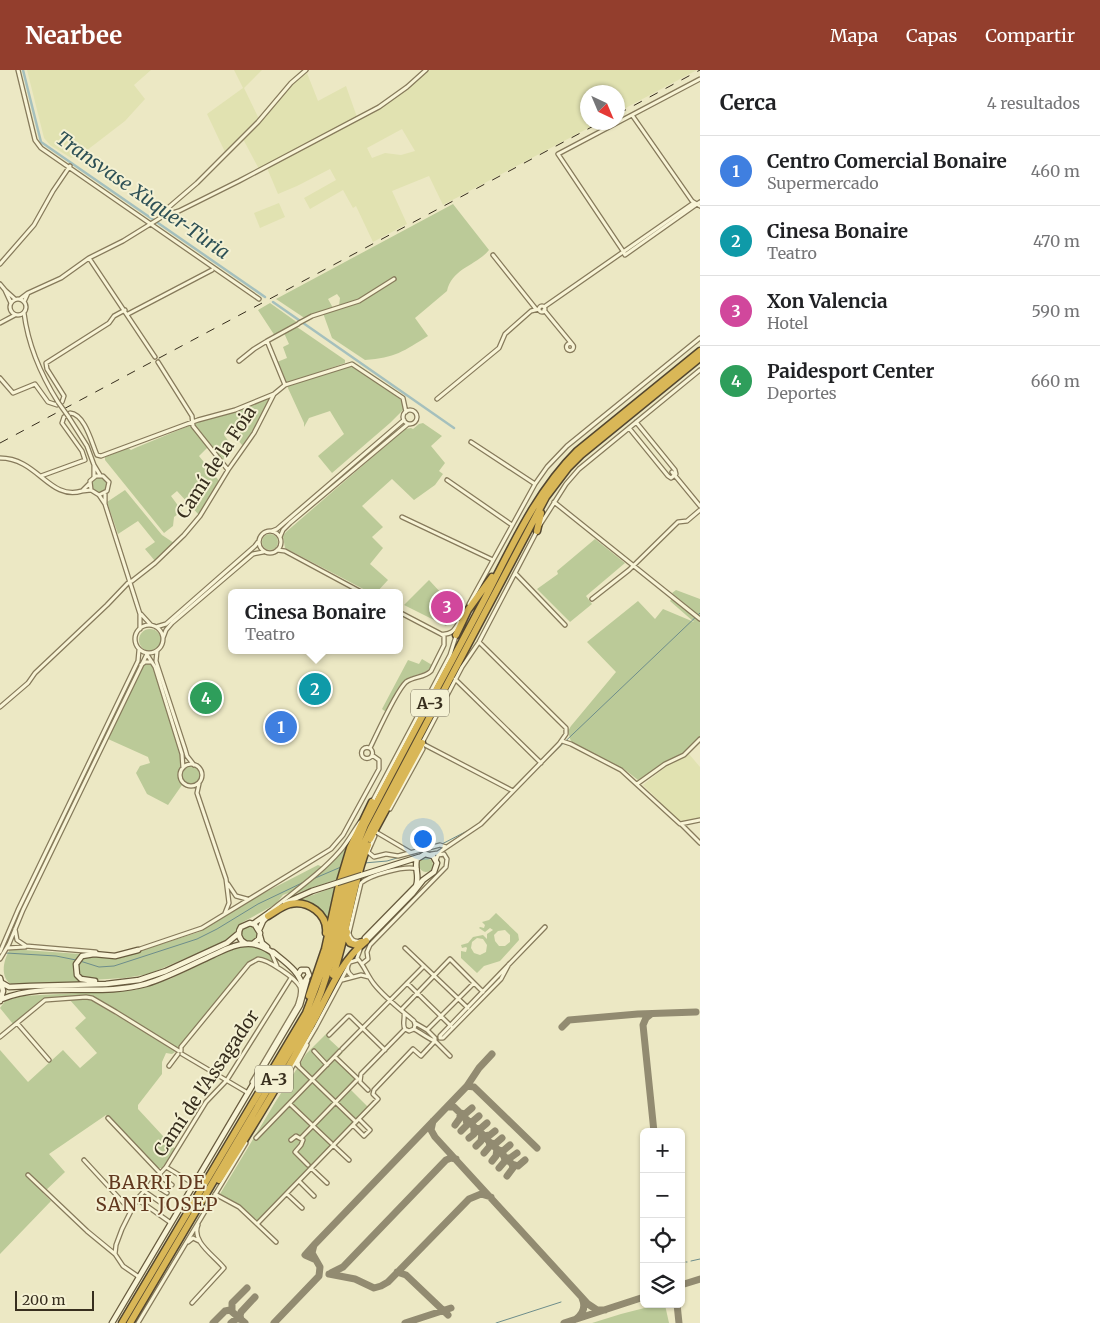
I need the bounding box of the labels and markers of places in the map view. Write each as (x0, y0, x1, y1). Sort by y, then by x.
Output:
pin: 3 (431, 588, 463, 626)
pin: 2 (299, 670, 331, 708)
pin: 4 (190, 679, 222, 717)
pin: 1 (265, 708, 297, 746)

